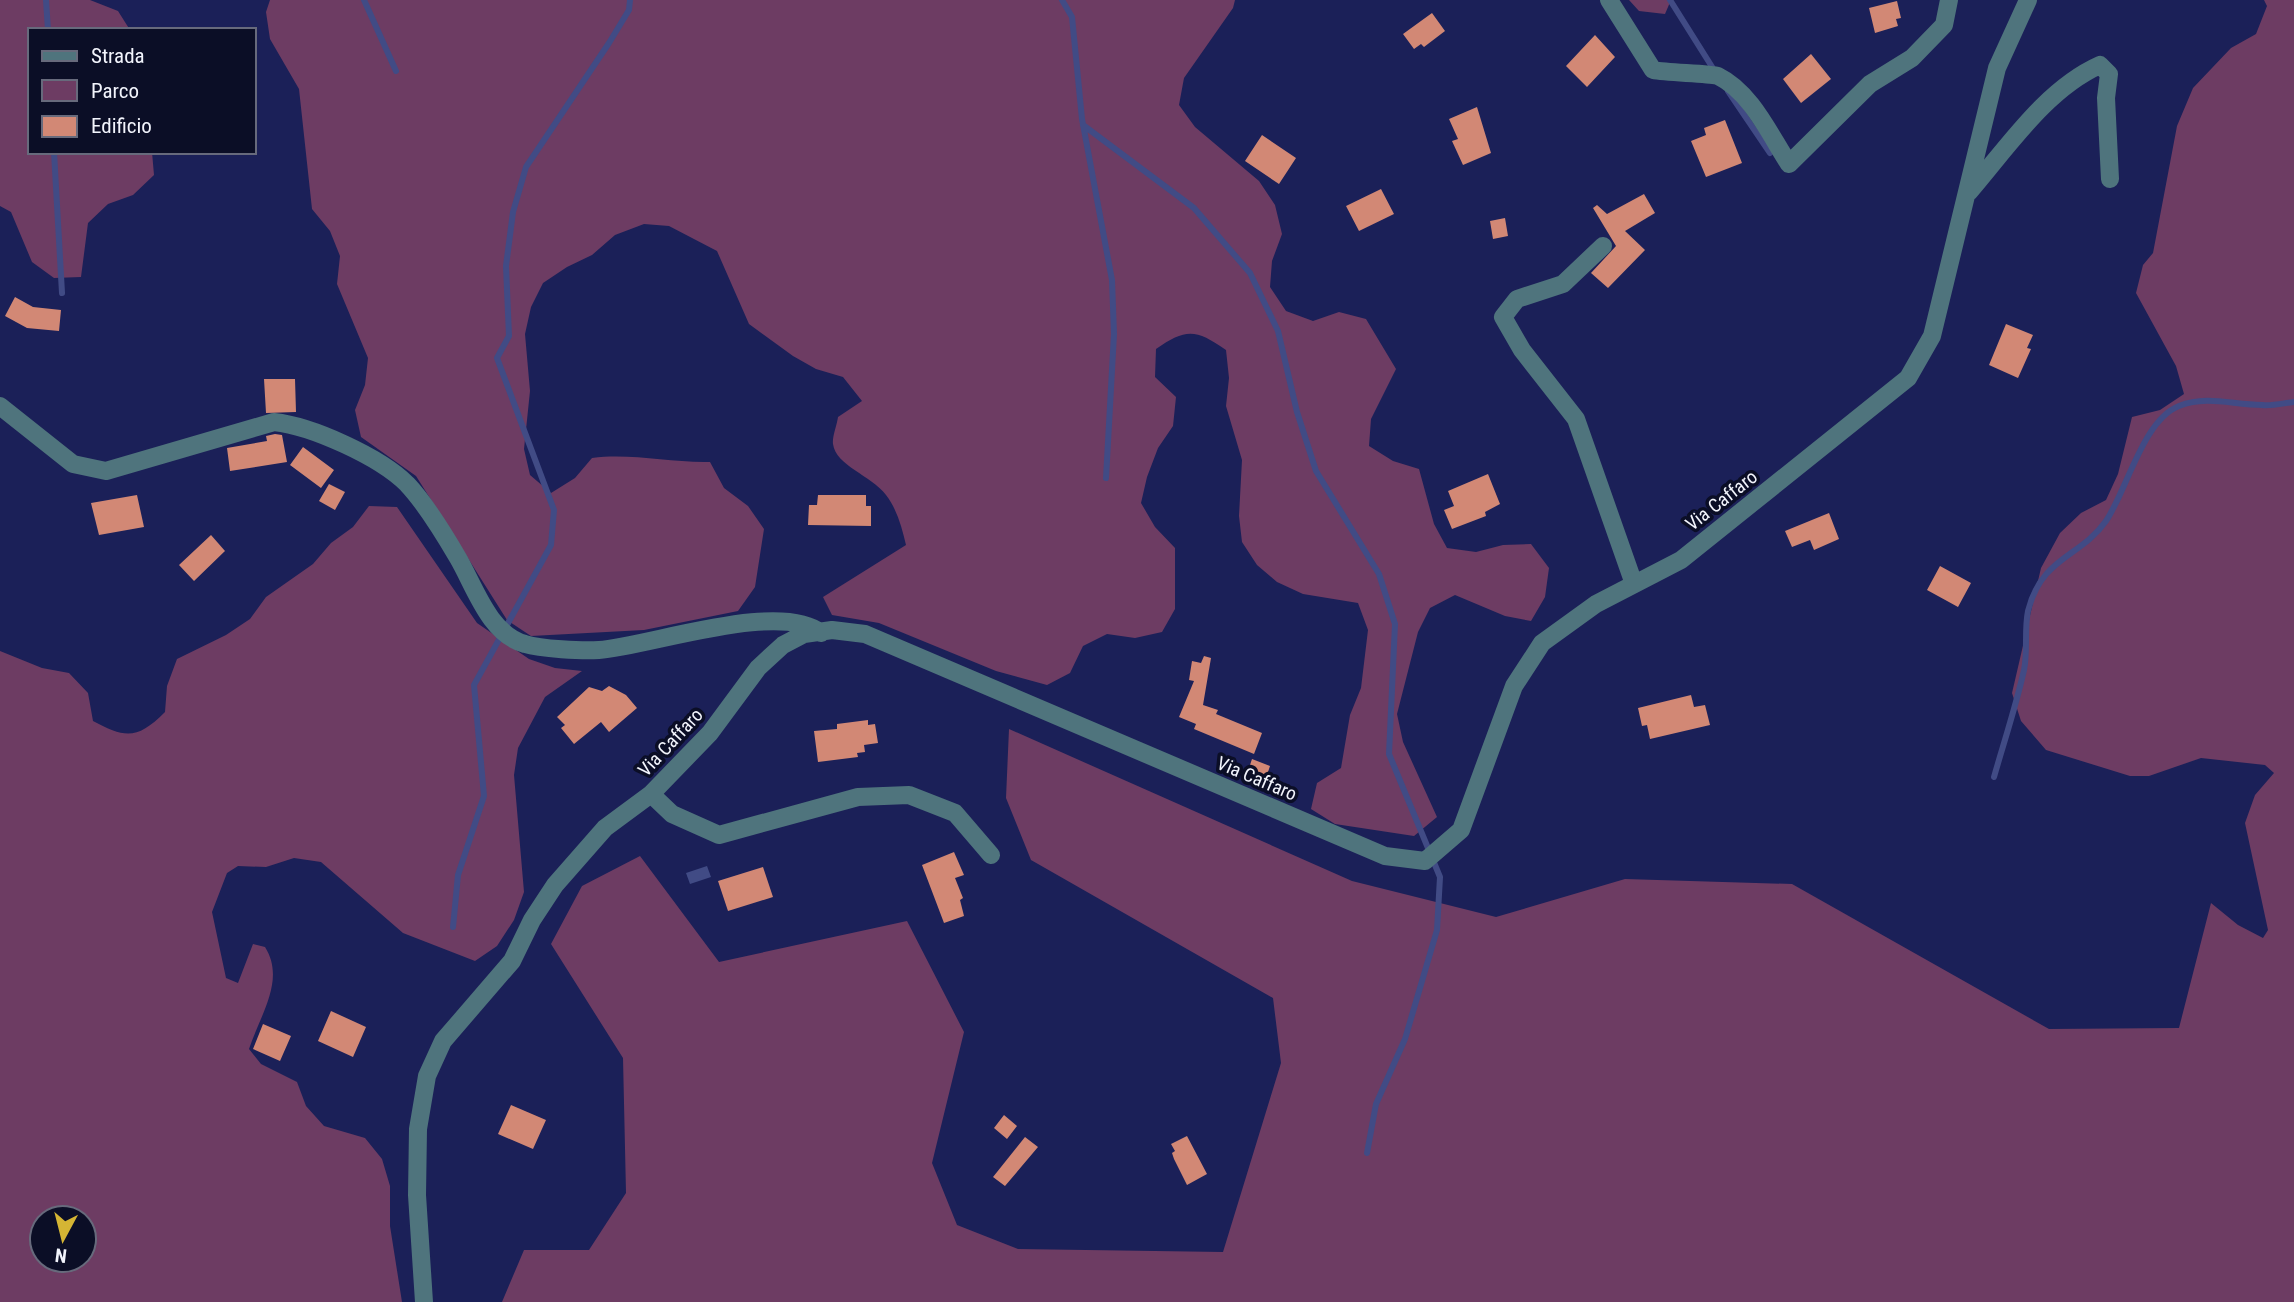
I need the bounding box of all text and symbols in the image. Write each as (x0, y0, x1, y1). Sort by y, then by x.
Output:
legend (28, 28, 256, 154)
text: Strada (91, 44, 145, 68)
text: Parco (91, 79, 139, 103)
text: Edificio (91, 114, 152, 138)
street label: Via Caffaro (1681, 465, 1762, 536)
street label: Via Caffaro (633, 704, 708, 781)
street label: Via Caffaro (1213, 751, 1300, 806)
north arrow (28, 1204, 98, 1274)
text: N (54, 1243, 68, 1268)

